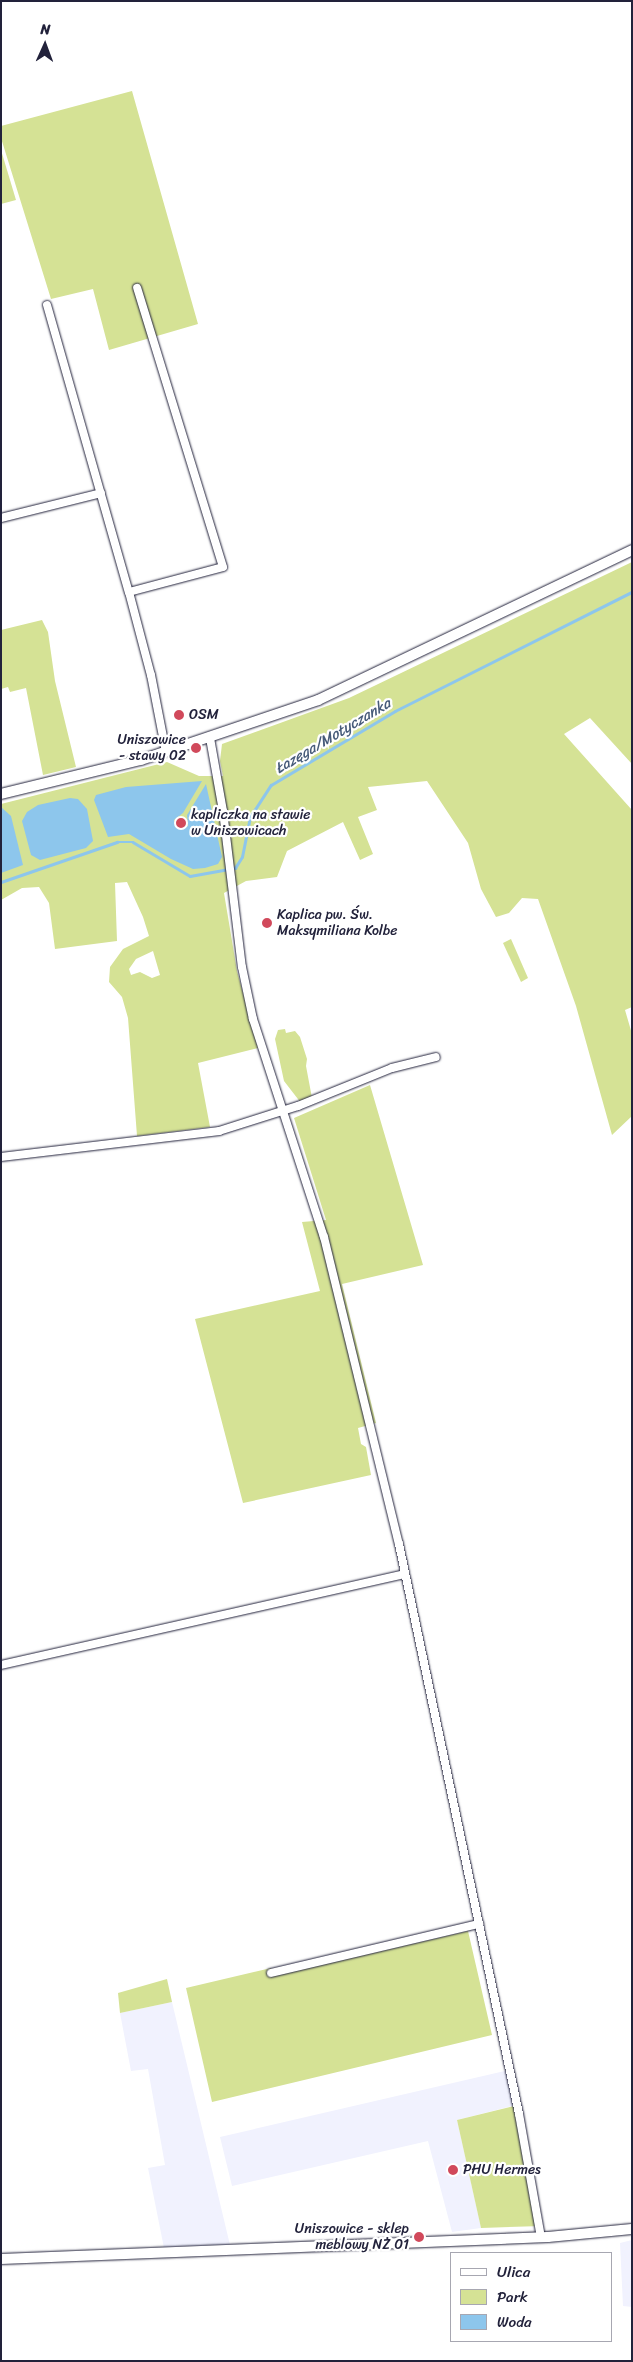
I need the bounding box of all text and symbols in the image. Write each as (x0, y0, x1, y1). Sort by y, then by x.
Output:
text: N (40, 17, 51, 42)
north arrow (20, 20, 70, 70)
water label: Łazęga/Motyczanka (272, 694, 394, 778)
place label: OSM (189, 707, 219, 723)
marker: OSM (173, 709, 185, 721)
place label: Uniszowice - stawy 02 (117, 732, 186, 764)
marker: Uniszowice - stawy 02 (190, 742, 202, 754)
place label: kapliczka na stawie w Uniszowicach (191, 807, 311, 840)
marker: kapliczka na stawie w Uniszowicach (175, 817, 187, 829)
place label: Kaplica pw. Św. Maksymiliana Kolbe (277, 907, 399, 940)
marker: Kaplica pw. Św. Maksymiliana Kolbe (261, 917, 273, 929)
place label: PHU Hermes (463, 2162, 541, 2178)
marker: PHU Hermes (447, 2164, 459, 2176)
place label: Uniszowice - sklep meblowy NŻ 01 (294, 2221, 409, 2254)
marker: Uniszowice - sklep meblowy NŻ 01 (413, 2231, 425, 2243)
legend (450, 2252, 613, 2342)
text: Ulica (497, 2259, 530, 2285)
text: Park (497, 2284, 528, 2310)
text: Woda (497, 2309, 532, 2335)

